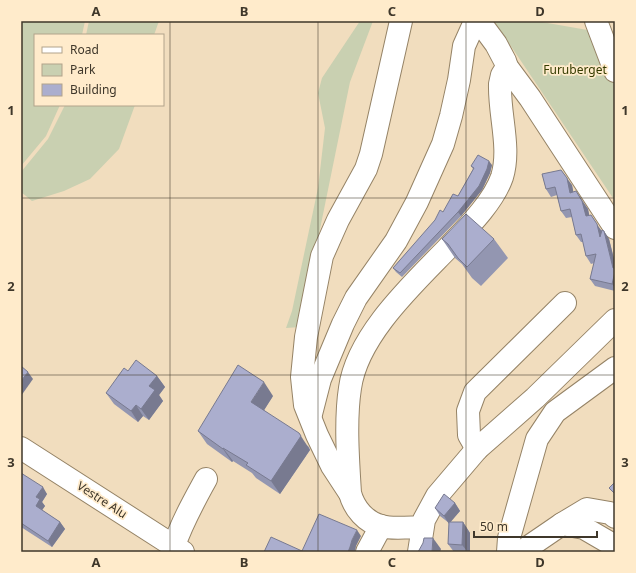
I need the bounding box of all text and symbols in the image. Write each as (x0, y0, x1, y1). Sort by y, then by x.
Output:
text: A (92, 2, 101, 20)
text: B (240, 2, 248, 20)
text: C (388, 2, 396, 20)
text: D (535, 2, 545, 20)
legend (34, 34, 164, 106)
text: Road (70, 41, 99, 58)
text: Park (70, 61, 96, 78)
park label: Furuberget (543, 61, 607, 78)
text: Building (70, 81, 117, 98)
text: 1 (7, 101, 15, 119)
text: 1 (621, 101, 629, 119)
text: 2 (7, 277, 15, 295)
text: 2 (621, 277, 629, 295)
text: 3 (7, 453, 15, 471)
text: 3 (621, 453, 629, 471)
street label: Vestre Alu (74, 477, 131, 522)
scale bar (474, 513, 597, 539)
text: 50 m (480, 518, 508, 535)
text: A (92, 553, 101, 571)
text: B (240, 553, 248, 571)
text: C (388, 553, 396, 571)
text: D (535, 553, 545, 571)

